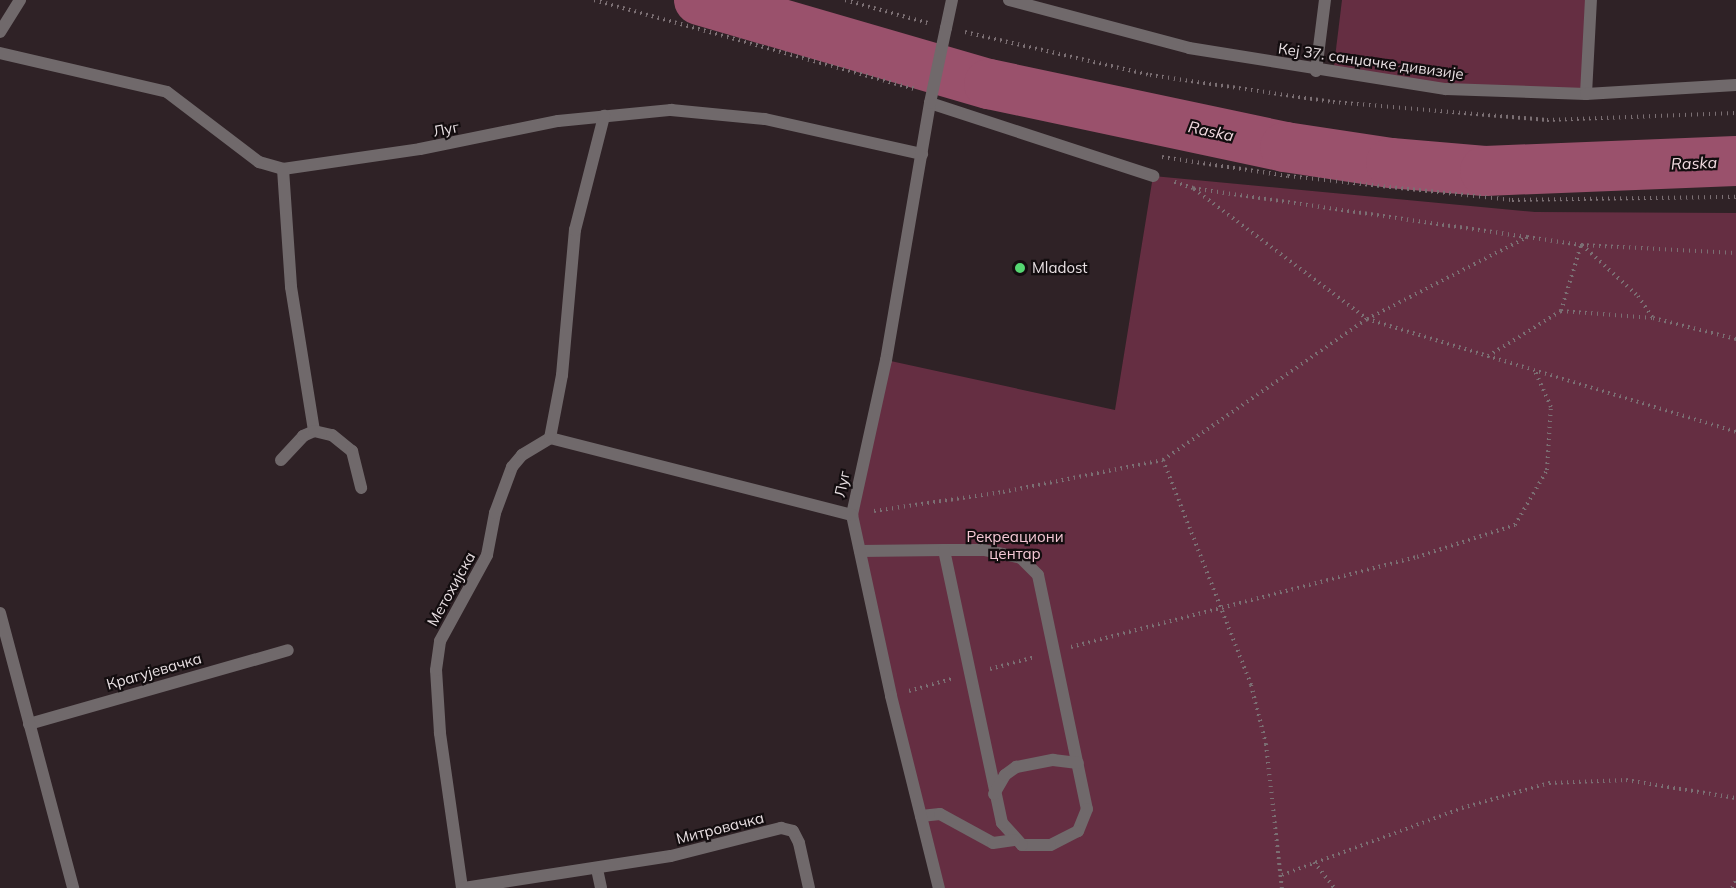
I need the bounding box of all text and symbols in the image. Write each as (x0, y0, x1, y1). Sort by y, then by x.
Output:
street label: Кеј 37. санџачке дивизије (1277, 39, 1465, 83)
water label: Raska (1186, 117, 1236, 145)
street label: Луг (431, 118, 461, 140)
water label: Raska (1671, 153, 1717, 173)
place label: Mladost (1032, 259, 1088, 277)
marker: Mladost (1013, 261, 1027, 275)
street label: Луг (830, 469, 854, 499)
park label: Рекреациони центар (966, 527, 1064, 562)
street label: Метохијска (423, 549, 479, 629)
street label: Крагујевачка (104, 649, 204, 693)
street label: Митровачка (674, 808, 766, 848)

